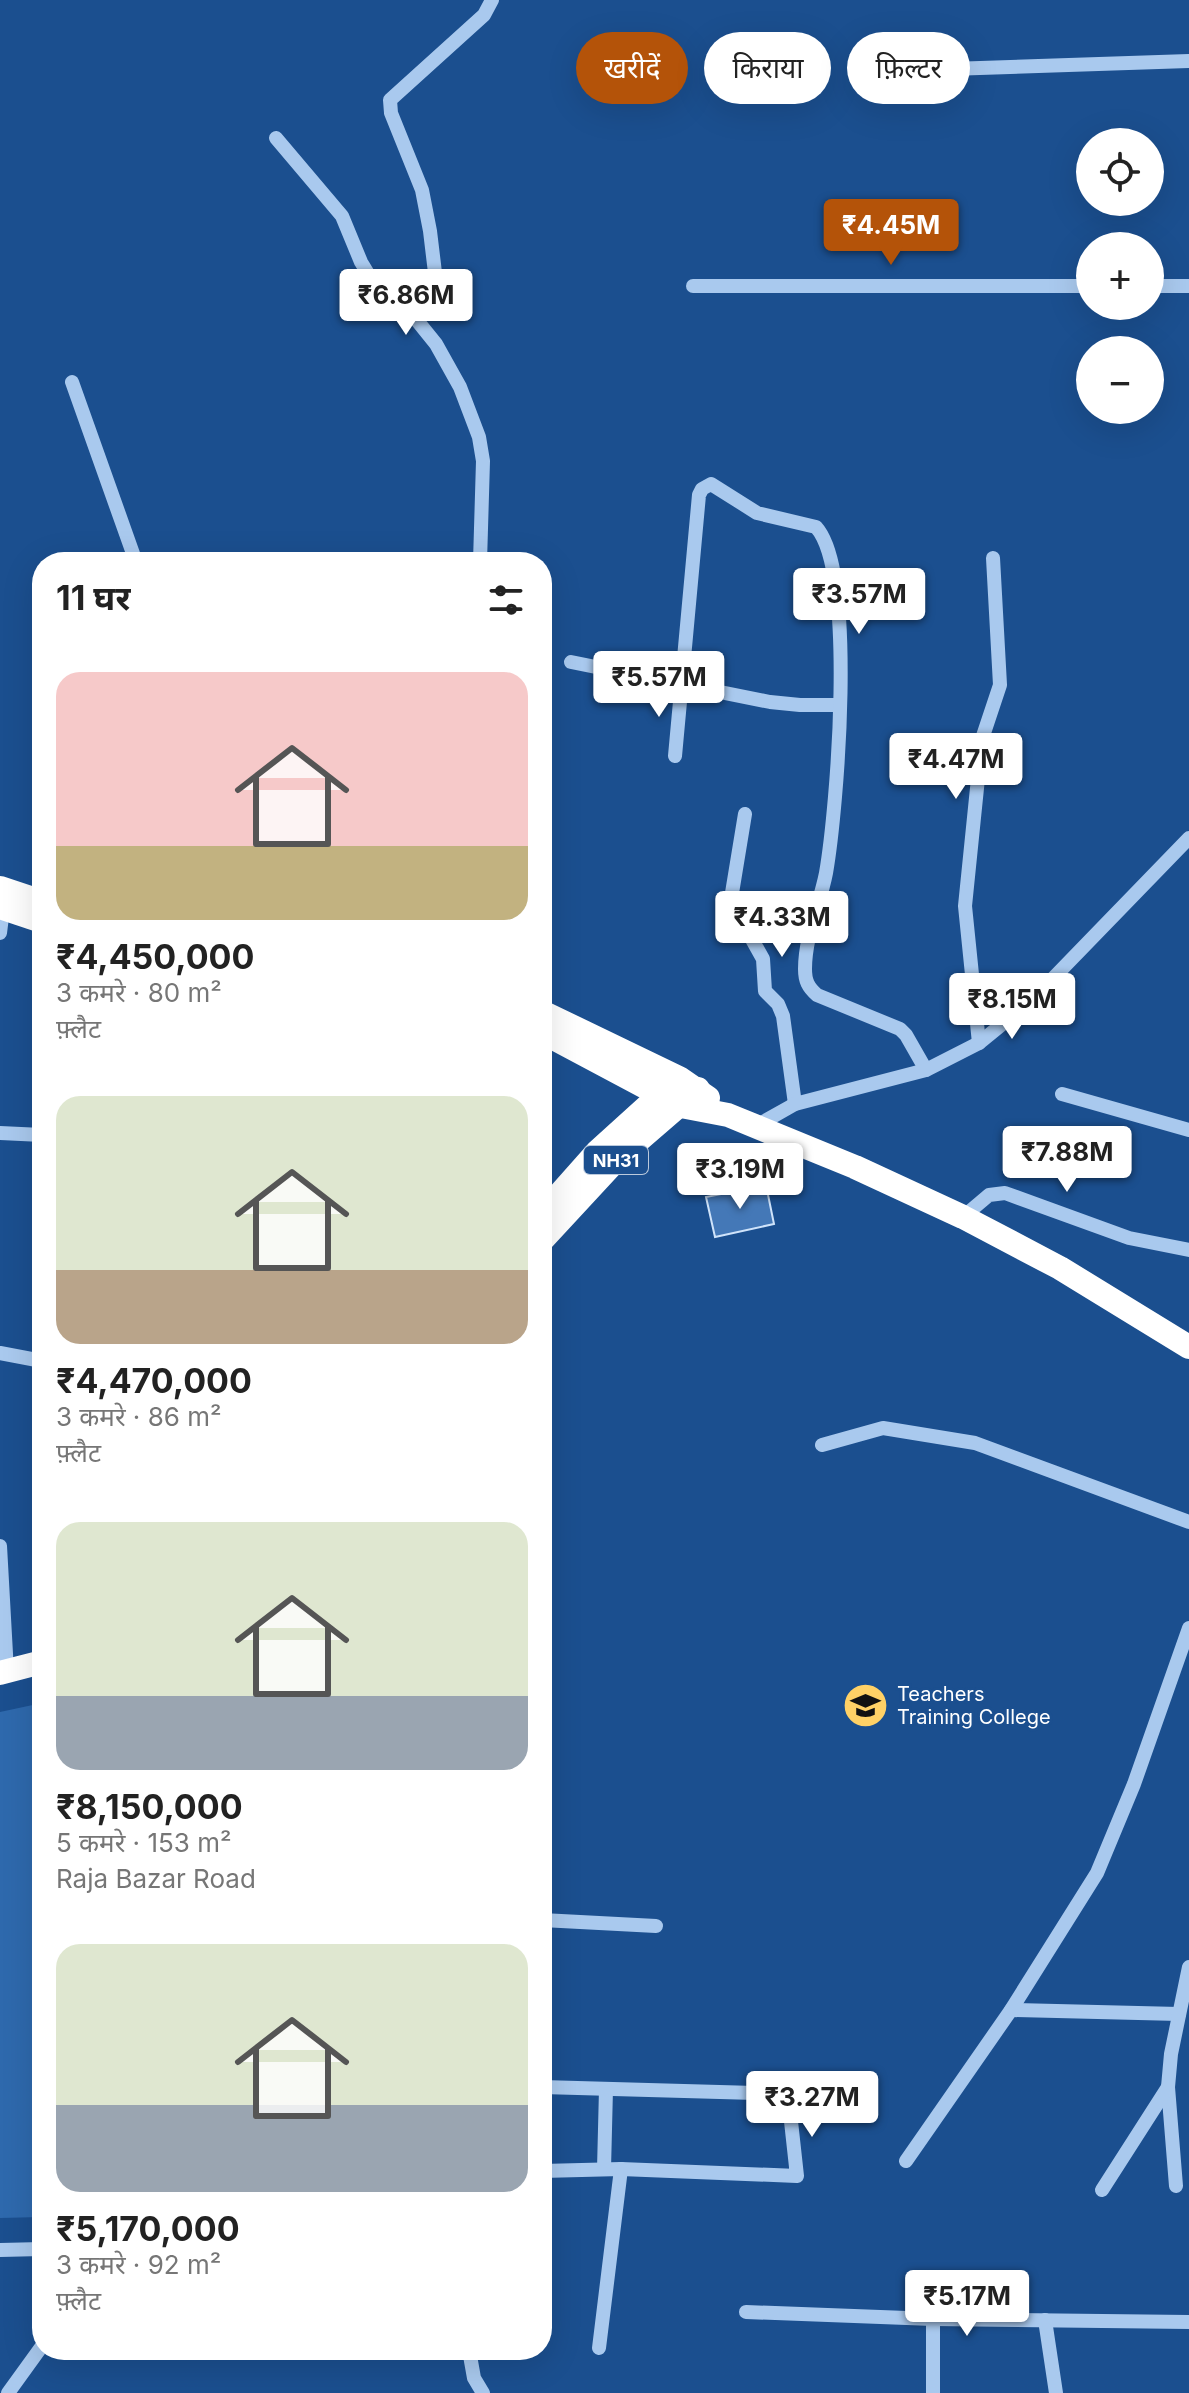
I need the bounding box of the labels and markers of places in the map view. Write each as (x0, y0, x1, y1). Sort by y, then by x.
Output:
pin: ₹4.45M (826, 199, 956, 267)
pin: ₹6.86M (341, 269, 471, 337)
pin: ₹3.57M (794, 568, 924, 636)
pin: ₹5.57M (594, 651, 724, 719)
pin: ₹4.47M (891, 733, 1021, 801)
pin: ₹4.33M (717, 891, 847, 959)
pin: ₹8.15M (947, 973, 1077, 1041)
pin: ₹7.88M (1002, 1126, 1132, 1194)
pin: ₹3.19M (675, 1143, 805, 1211)
school or university icon: Teachers Training College (842, 1682, 890, 1730)
place label: Teachers Training College (897, 1682, 1051, 1729)
pin: ₹3.27M (747, 2071, 877, 2139)
pin: ₹5.17M (902, 2270, 1032, 2338)

